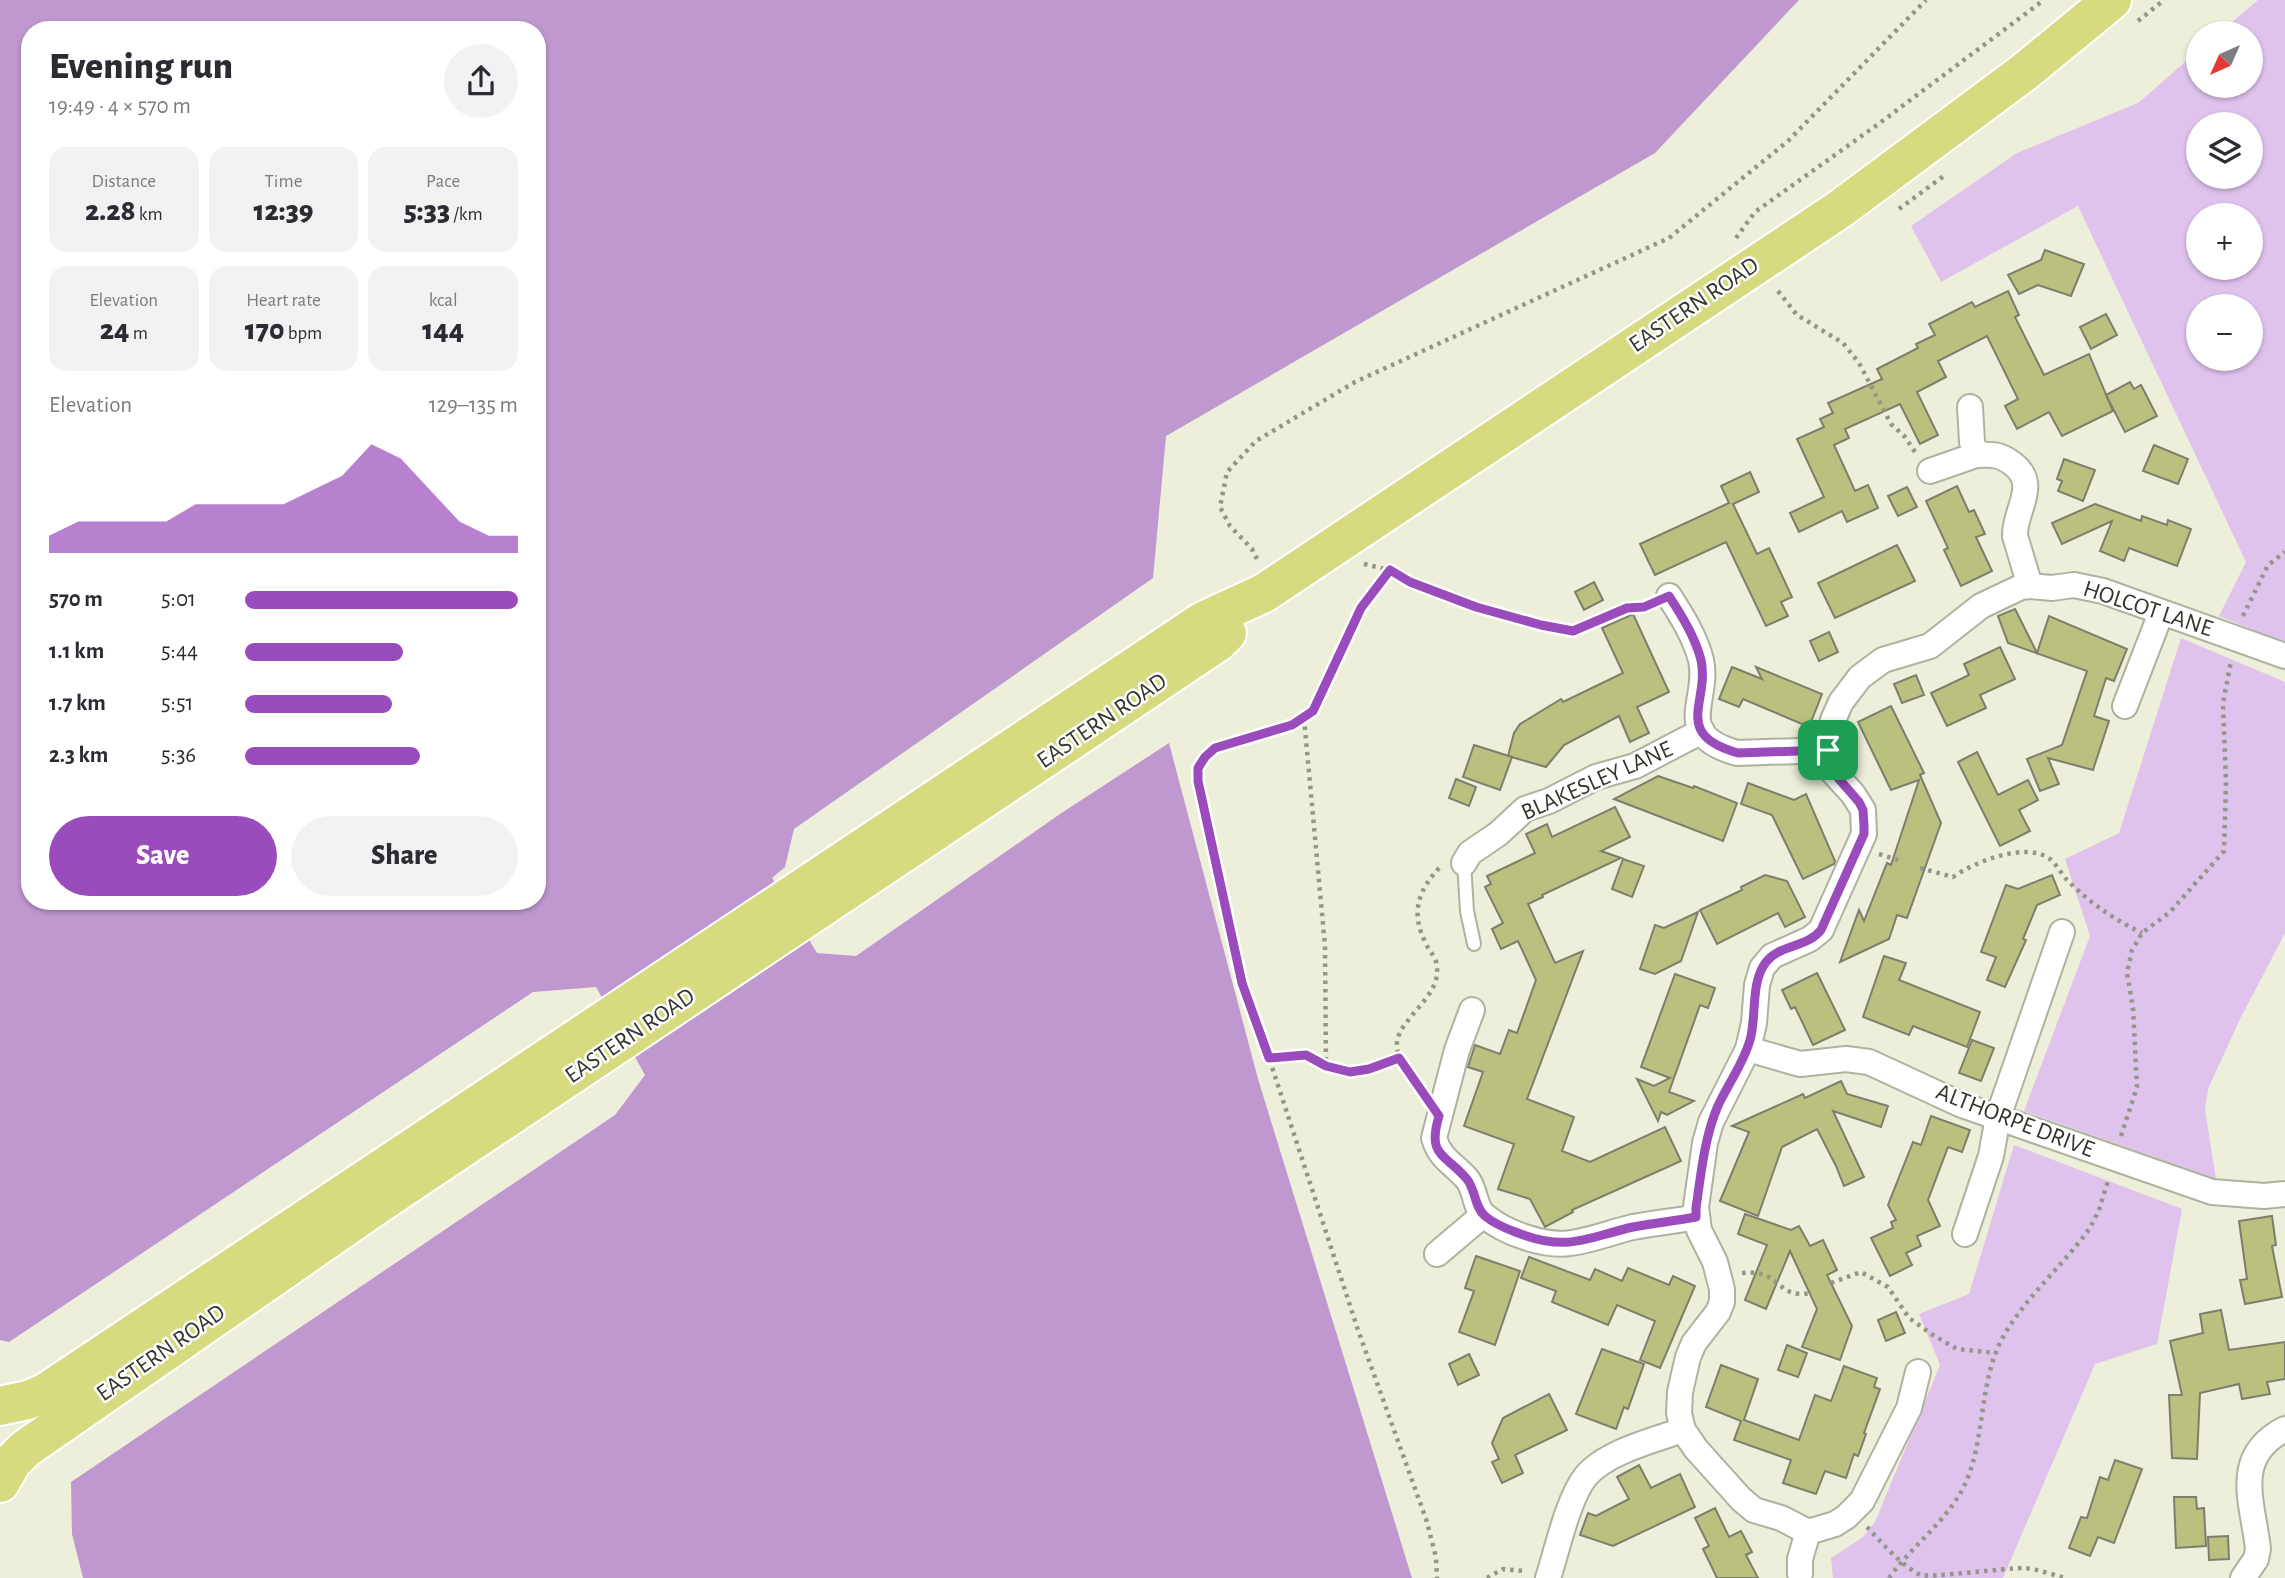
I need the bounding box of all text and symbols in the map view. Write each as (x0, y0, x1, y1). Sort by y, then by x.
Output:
north arrow (2186, 21, 2263, 98)
map controls (2186, 21, 2263, 371)
button: share (444, 44, 518, 118)
text: Evening run (49, 48, 233, 86)
text: 19:49 · 4 × 570 m (49, 95, 191, 118)
button: layers (2186, 112, 2263, 189)
text: Distance (92, 172, 156, 191)
text: Time (265, 172, 302, 191)
text: Pace (426, 172, 460, 191)
text: 2.28 (85, 196, 136, 226)
text: 12:39 (253, 196, 314, 226)
text: 5:33 (404, 196, 450, 226)
button: + (2186, 203, 2263, 280)
text: km (136, 205, 163, 224)
text: /km (450, 205, 483, 224)
street label: EASTERN ROAD (1625, 253, 1763, 357)
text: Elevation (89, 291, 158, 310)
text: Heart rate (246, 291, 321, 310)
text: kcal (429, 291, 458, 310)
button: − (2186, 294, 2263, 371)
text: 24 (100, 315, 130, 345)
text: 170 (245, 315, 285, 345)
text: 144 (422, 315, 464, 345)
text: m (130, 324, 148, 343)
text: bpm (285, 324, 322, 343)
text: Elevation (49, 394, 132, 417)
text: 129–135 m (429, 394, 518, 417)
street label: HOLCOT LANE (2080, 577, 2216, 641)
text: 570 m (49, 588, 103, 611)
text: 5:01 (161, 588, 196, 611)
text: 1.1 km (49, 640, 104, 663)
text: 5:44 (161, 640, 198, 663)
street label: EASTERN ROAD (1033, 669, 1171, 773)
text: 1.7 km (49, 692, 106, 715)
text: 5:51 (161, 692, 193, 715)
pin (1798, 720, 1858, 780)
icon: arrive (1809, 731, 1847, 769)
street label: BLAKESLEY LANE (1518, 737, 1677, 825)
text: 2.3 km (49, 744, 108, 767)
text: 5:36 (161, 744, 196, 767)
button: Save (49, 816, 277, 896)
button: Share (291, 816, 518, 896)
street label: EASTERN ROAD (561, 984, 699, 1088)
street label: ALTHORPE DRIVE (1933, 1080, 2098, 1162)
street label: EASTERN ROAD (92, 1300, 230, 1406)

